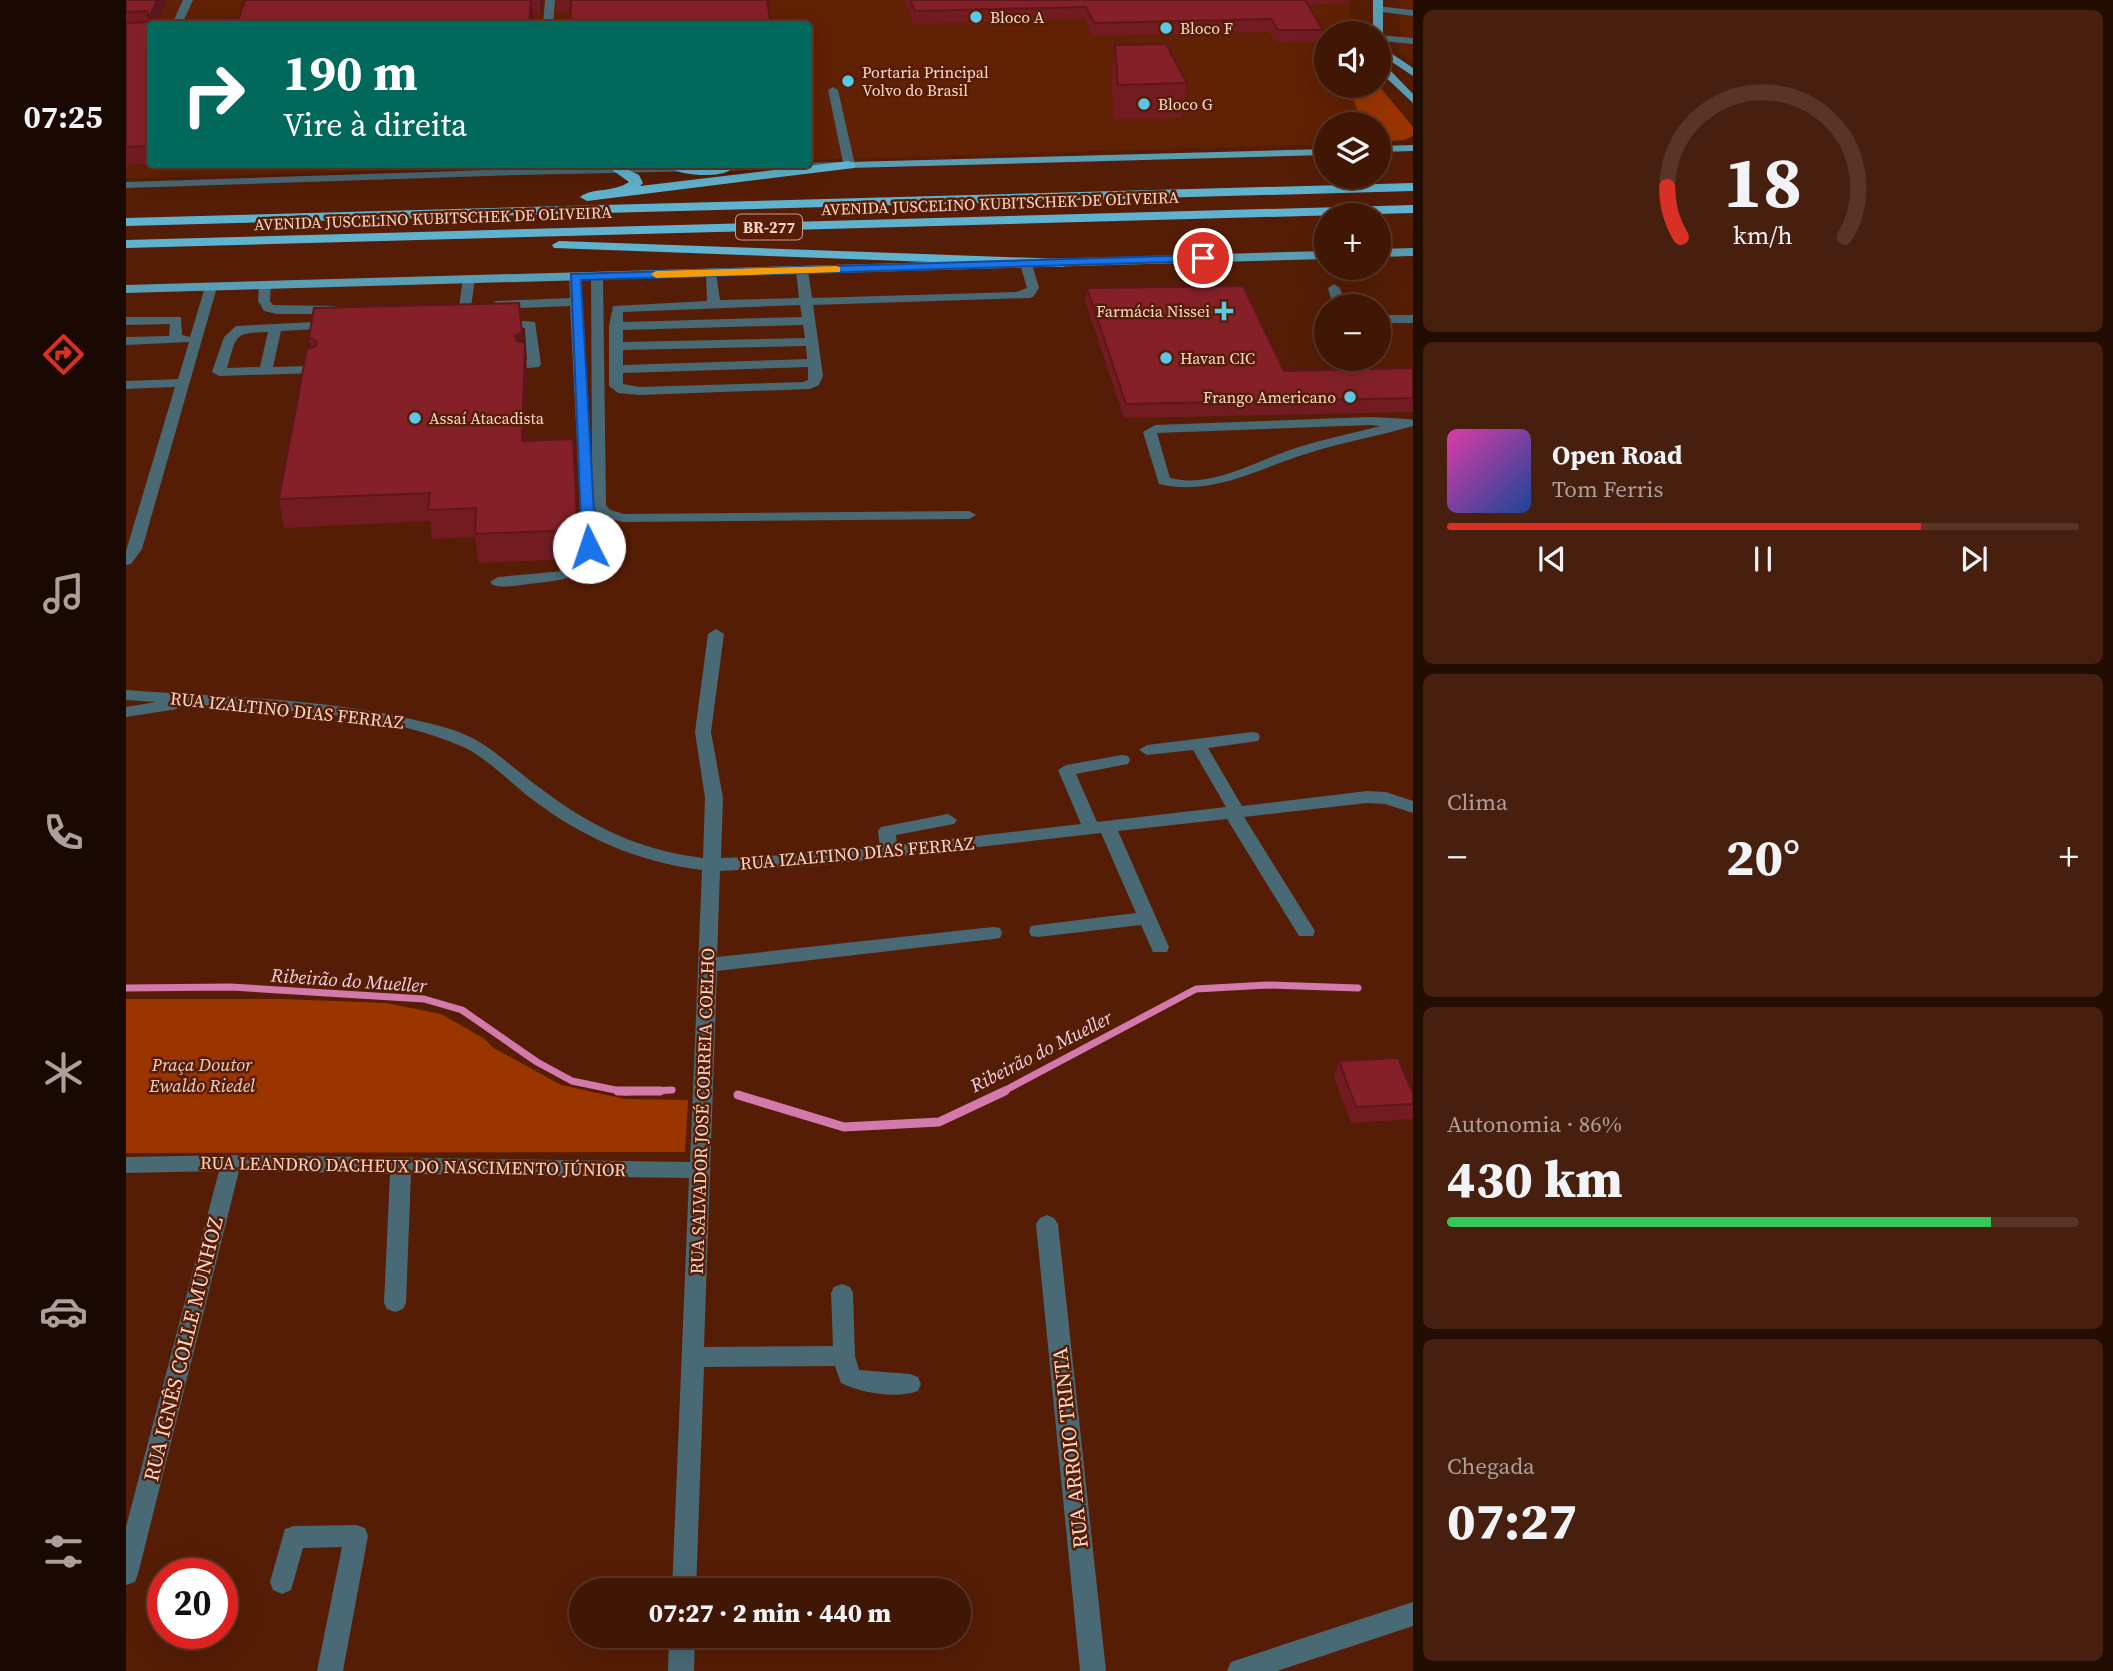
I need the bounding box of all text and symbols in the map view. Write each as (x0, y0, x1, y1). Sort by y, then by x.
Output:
place label: Bloco A (990, 6, 1045, 28)
marker: Bloco A (968, 9, 984, 25)
place label: Bloco F (1180, 17, 1233, 39)
marker: Bloco F (1158, 20, 1174, 36)
map controls (1314, 21, 1391, 371)
button: sound (1314, 21, 1391, 98)
text: 190 m (283, 39, 418, 106)
icon: right (168, 49, 259, 140)
place label: Portaria Principal Volvo do Brasil (862, 61, 989, 101)
marker: Portaria Principal Volvo do Brasil (840, 73, 856, 89)
place label: Bloco G (1158, 93, 1213, 115)
text: 07:25 (24, 95, 102, 139)
marker: Bloco G (1136, 96, 1152, 112)
text: Vire à direita (283, 103, 467, 147)
button: layers (1314, 112, 1391, 189)
text: 18 (1724, 132, 1802, 231)
street label: AVENIDA JUSCELINO KUBITSCHEK DE OLIVEIRA (821, 186, 1180, 220)
street label: AVENIDA JUSCELINO KUBITSCHEK DE OLIVEIRA (254, 201, 613, 235)
button: + (1314, 203, 1391, 280)
road number: BR-277 (736, 215, 802, 240)
text: km/h (1733, 218, 1793, 252)
pin (1173, 228, 1233, 288)
icon: arrive (1184, 239, 1222, 277)
button: − (1314, 294, 1391, 371)
place label: Farmácia Nissei (1096, 300, 1210, 322)
marker: Farmácia Nissei (1216, 303, 1232, 319)
icon: directions (39, 330, 88, 379)
place label: Havan CIC (1180, 347, 1255, 369)
marker: Havan CIC (1158, 350, 1174, 366)
place label: Frango Americano (1203, 386, 1336, 408)
marker: Frango Americano (1342, 389, 1358, 405)
place label: Assaí Atacadista (429, 407, 545, 429)
marker: Assaí Atacadista (407, 410, 423, 426)
text: Open Road (1552, 437, 1683, 473)
text: Tom Ferris (1552, 473, 1663, 505)
position arrow (552, 510, 626, 584)
icon: previous (1533, 540, 1571, 578)
icon: pause (1744, 540, 1782, 578)
icon: next (1955, 540, 1993, 578)
icon: music (39, 569, 88, 618)
street label: RUA IZALTINO DIAS FERRAZ (169, 685, 405, 735)
text: Clima (1447, 786, 1508, 818)
icon: phone (39, 808, 88, 857)
text: 20° (1726, 821, 1800, 892)
street label: RUA IZALTINO DIAS FERRAZ (739, 830, 975, 876)
text: − (1447, 831, 1467, 883)
text: + (2059, 831, 2079, 883)
street label: RUA SALVADOR JOSÉ CORREIA COELHO (684, 947, 720, 1275)
water label: Ribeirão do Mueller (269, 962, 429, 999)
water label: Ribeirão do Mueller (965, 1003, 1118, 1098)
icon: climate (39, 1048, 88, 1097)
park label: Praça Doutor Ewaldo Riedel (148, 1052, 255, 1098)
text: Autonomia · 86% (1447, 1108, 1622, 1140)
text: 430 km (1447, 1143, 1623, 1214)
street label: RUA LEANDRO DACHEUX DO NASCIMENTO JÚNIOR (200, 1150, 626, 1182)
street label: RUA IGNÊS COLLE MUNHOZ (136, 1213, 230, 1484)
icon: car (39, 1287, 88, 1336)
street label: RUA ARROIO TRINTA (1045, 1346, 1095, 1550)
text: Chegada (1447, 1450, 1535, 1482)
text: 07:27 (1447, 1485, 1577, 1556)
icon: filters (39, 1527, 88, 1576)
speed limit sign: 20 (147, 1558, 238, 1649)
text: 07:27 · 2 min · 440 m (649, 1595, 891, 1631)

